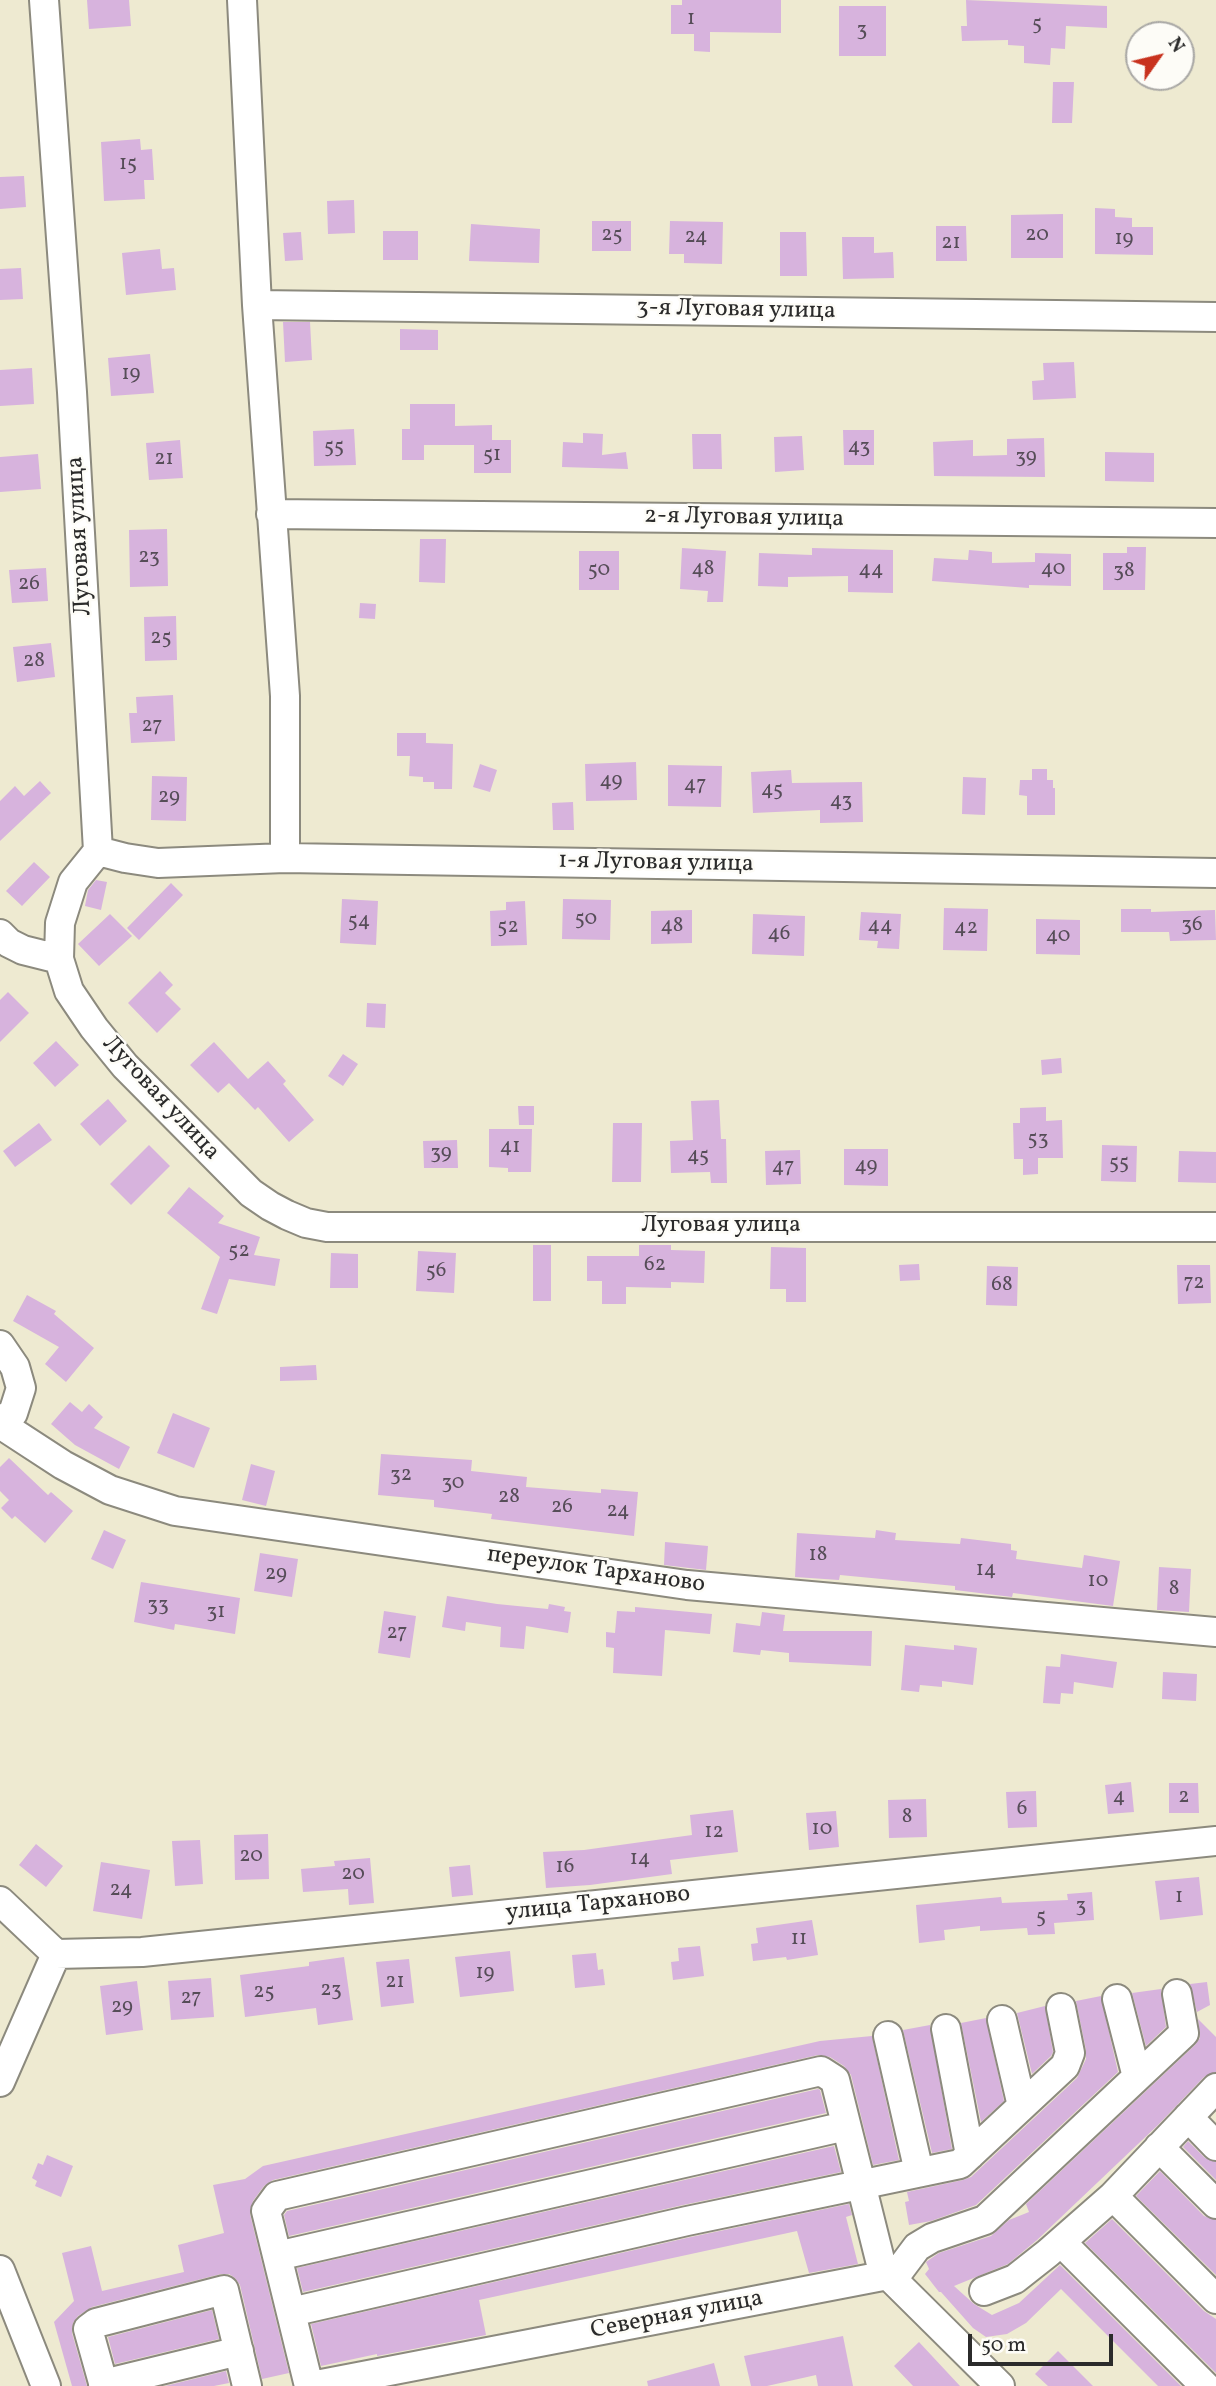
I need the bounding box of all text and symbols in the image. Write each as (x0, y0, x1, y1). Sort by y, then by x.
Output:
house number: 1 (687, 7, 695, 33)
house number: 5 (1032, 12, 1042, 38)
house number: 3 (857, 18, 867, 44)
north arrow (1125, 21, 1195, 91)
text: N (1161, 32, 1190, 58)
house number: 15 (119, 152, 137, 178)
house number: 25 (601, 223, 623, 249)
house number: 20 (1025, 223, 1049, 249)
house number: 24 (684, 225, 708, 251)
house number: 19 (1114, 227, 1134, 253)
house number: 21 (941, 231, 961, 257)
street label: 3-я Луговая улица (636, 295, 836, 327)
house number: 19 (121, 362, 141, 388)
house number: 55 (324, 435, 344, 461)
house number: 43 (848, 435, 870, 461)
house number: 51 (483, 443, 501, 469)
house number: 39 (1015, 445, 1037, 471)
house number: 21 (154, 447, 174, 473)
street label: Луговая улица (62, 455, 100, 617)
street label: 2-я Луговая улица (644, 503, 844, 535)
house number: 23 (138, 545, 160, 571)
house number: 48 (692, 557, 714, 583)
house number: 40 (1041, 557, 1065, 583)
house number: 50 (588, 558, 610, 584)
house number: 44 (858, 558, 884, 584)
house number: 38 (1113, 559, 1135, 585)
house number: 26 (18, 572, 40, 598)
house number: 25 (150, 626, 172, 652)
house number: 28 (23, 649, 45, 675)
house number: 27 (142, 714, 162, 740)
house number: 49 (600, 769, 622, 795)
house number: 47 (684, 773, 706, 799)
house number: 45 (761, 778, 783, 804)
house number: 29 (158, 785, 180, 811)
house number: 43 (830, 789, 852, 815)
street label: 1-я Луговая улица (558, 848, 754, 880)
house number: 50 (575, 907, 597, 933)
house number: 54 (348, 909, 370, 935)
house number: 36 (1181, 913, 1203, 939)
house number: 48 (661, 914, 683, 940)
house number: 44 (867, 914, 893, 940)
house number: 52 (497, 915, 519, 941)
house number: 42 (954, 916, 978, 942)
house number: 46 (768, 922, 790, 948)
house number: 40 (1046, 924, 1070, 950)
street label: Луговая улица (95, 1031, 225, 1167)
house number: 53 (1028, 1127, 1048, 1153)
house number: 41 (500, 1135, 520, 1161)
house number: 39 (430, 1141, 452, 1167)
house number: 45 (687, 1144, 709, 1170)
house number: 55 (1109, 1151, 1129, 1177)
house number: 49 (855, 1154, 877, 1180)
house number: 47 (772, 1155, 794, 1181)
street label: Луговая улица (641, 1213, 801, 1241)
house number: 52 (228, 1239, 250, 1265)
house number: 62 (644, 1253, 666, 1279)
house number: 56 (426, 1259, 446, 1285)
house number: 72 (1183, 1271, 1205, 1297)
house number: 68 (991, 1273, 1013, 1299)
house number: 32 (390, 1463, 412, 1489)
house number: 30 (442, 1471, 464, 1497)
house number: 28 (498, 1485, 520, 1511)
house number: 26 (551, 1495, 573, 1521)
house number: 24 (606, 1499, 630, 1525)
street label: переулок Тарханово (485, 1541, 707, 1601)
house number: 18 (809, 1543, 827, 1569)
house number: 14 (976, 1558, 996, 1584)
house number: 29 (265, 1562, 287, 1588)
house number: 10 (1088, 1569, 1108, 1595)
house number: 8 (1169, 1577, 1179, 1603)
house number: 33 (147, 1593, 169, 1619)
house number: 31 (207, 1600, 225, 1626)
house number: 27 (387, 1621, 407, 1647)
house number: 4 (1113, 1785, 1125, 1811)
house number: 2 (1178, 1785, 1190, 1811)
house number: 6 (1017, 1797, 1027, 1823)
house number: 8 (902, 1805, 912, 1831)
house number: 10 (812, 1817, 832, 1843)
house number: 12 (704, 1820, 724, 1846)
house number: 20 (239, 1844, 263, 1870)
house number: 14 (630, 1847, 650, 1873)
house number: 16 (556, 1855, 574, 1881)
house number: 20 (341, 1862, 365, 1888)
house number: 24 (109, 1878, 133, 1904)
street label: улица Тарханово (504, 1881, 692, 1929)
house number: 1 (1175, 1885, 1183, 1911)
house number: 3 (1076, 1894, 1086, 1920)
house number: 5 (1036, 1905, 1046, 1931)
house number: 11 (791, 1927, 807, 1953)
house number: 19 (475, 1961, 495, 1987)
house number: 21 (385, 1970, 405, 1996)
house number: 23 (320, 1978, 342, 2004)
house number: 25 (253, 1980, 275, 2006)
house number: 27 (181, 1986, 201, 2012)
house number: 29 (111, 1995, 133, 2021)
street label: Северная улица (588, 2285, 766, 2347)
scale bar (971, 2320, 1116, 2364)
text: 50 m (981, 2331, 1026, 2360)

